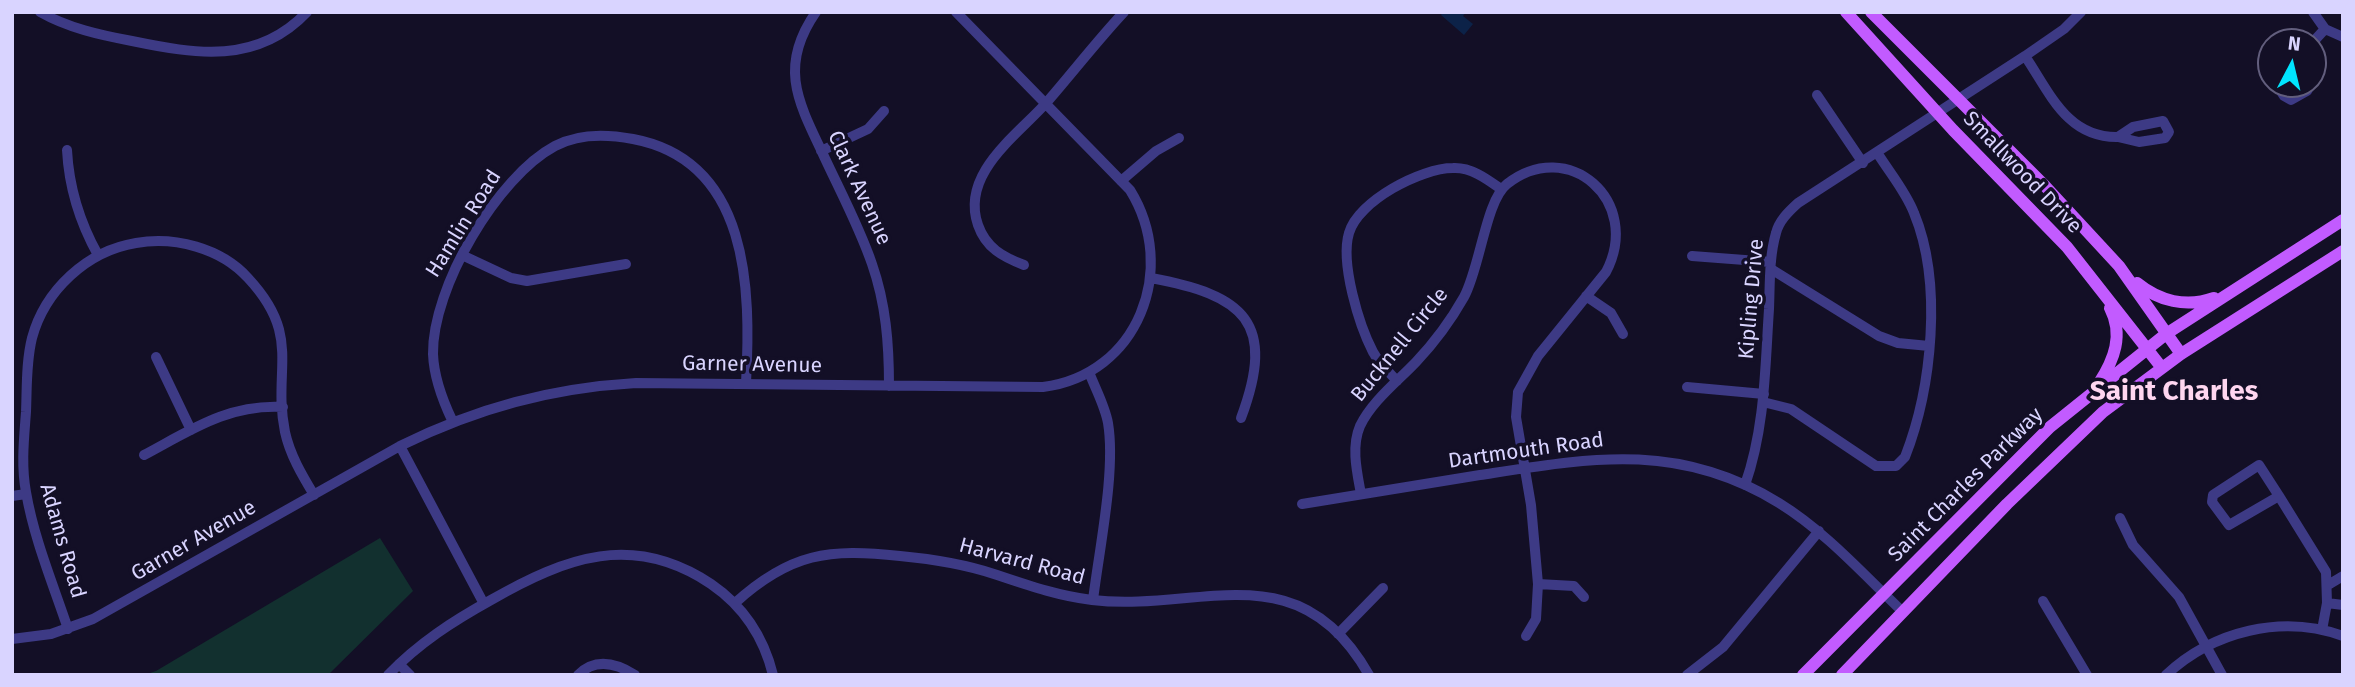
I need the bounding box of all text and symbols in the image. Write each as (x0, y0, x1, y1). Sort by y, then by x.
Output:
north arrow (2257, 28, 2327, 98)
text: N (2287, 31, 2302, 56)
street label: Smallwood Drive (1957, 107, 2087, 239)
street label: Clark Avenue (822, 127, 896, 249)
street label: Hamlin Road (421, 166, 507, 282)
street label: Kipling Drive (1734, 238, 1770, 360)
street label: Bucknell Circle (1346, 283, 1454, 407)
street label: Garner Avenue (682, 351, 822, 379)
district label: Saint Charles (2090, 375, 2258, 409)
street label: Saint Charles Parkway (1884, 403, 2048, 567)
street label: Dartmouth Road (1447, 428, 1605, 474)
street label: Adams Road (34, 481, 90, 601)
street label: Garner Avenue (127, 495, 261, 587)
street label: Harvard Road (956, 533, 1088, 591)

